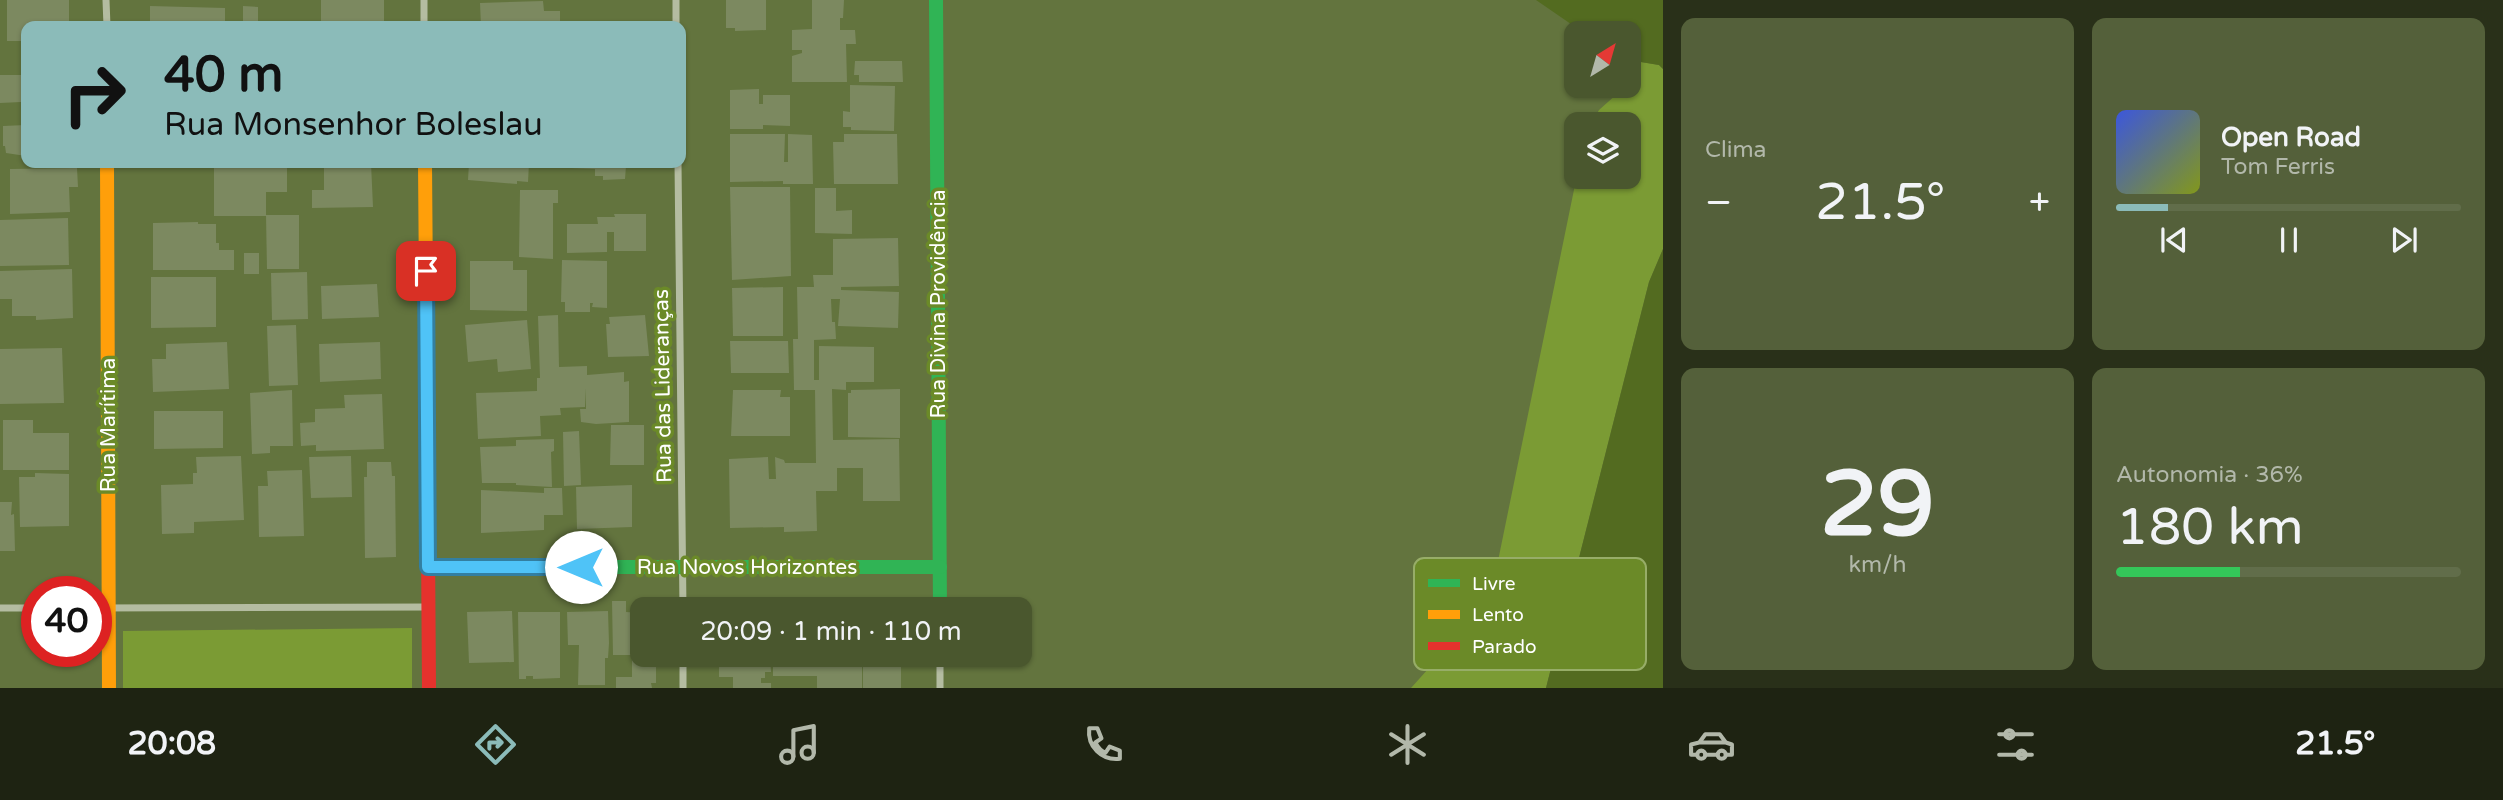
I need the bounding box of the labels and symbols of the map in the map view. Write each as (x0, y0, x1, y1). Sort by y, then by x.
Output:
north arrow (1564, 21, 1642, 98)
street label: Rua Divina Providência (926, 189, 951, 419)
pin (396, 241, 456, 301)
street label: Rua das Lideranças (649, 289, 677, 483)
street label: Rua Marítima (96, 358, 121, 492)
position arrow (544, 530, 618, 604)
street label: Rua Novos Horizontes (637, 555, 857, 580)
legend (1414, 558, 1646, 670)
text: Livre (1472, 573, 1516, 595)
speed limit sign: 40 (21, 576, 112, 667)
text: Lento (1472, 604, 1524, 626)
text: Parado (1472, 636, 1536, 658)

